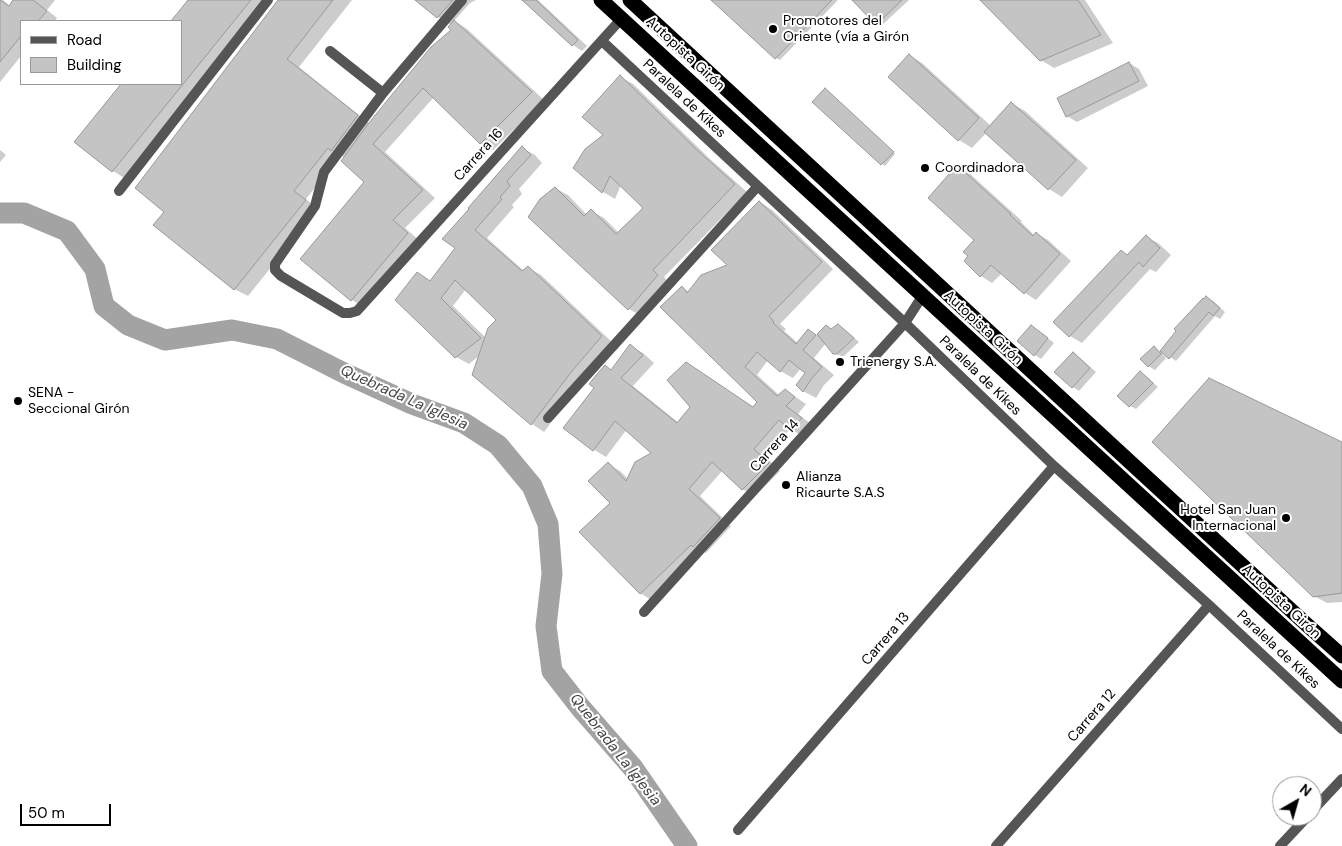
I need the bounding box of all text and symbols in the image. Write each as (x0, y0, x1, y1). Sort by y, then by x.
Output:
street label: Autopista Girón (642, 13, 728, 95)
place label: Promotores del Oriente (vía a Girón (783, 13, 909, 46)
legend (20, 20, 182, 85)
marker: Promotores del Oriente (vía a Girón (767, 23, 779, 35)
text: Road (67, 30, 102, 50)
text: Building (67, 55, 122, 75)
street label: Paralela de Kikes (639, 56, 729, 142)
street label: Carrera 16 (451, 125, 507, 185)
place label: Coordinadora (935, 160, 1024, 176)
marker: Coordinadora (919, 162, 931, 174)
street label: Autopista Girón (940, 287, 1026, 369)
street label: Paralela de Kikes (936, 333, 1024, 419)
place label: Trienergy S.A. (850, 354, 937, 370)
marker: Trienergy S.A. (834, 356, 846, 368)
water label: Quebrada La Iglesia (338, 362, 470, 434)
place label: SENA - Seccional Girón (28, 385, 129, 418)
marker: SENA - Seccional Girón (12, 395, 24, 407)
street label: Carrera 14 (747, 416, 803, 476)
place label: Alianza Ricaurte S.A.S (796, 469, 885, 502)
marker: Alianza Ricaurte S.A.S (780, 479, 792, 491)
place label: Hotel San Juan Internacional (1180, 502, 1276, 534)
marker: Hotel San Juan Internacional (1280, 512, 1292, 524)
street label: Autopista Girón (1238, 561, 1324, 643)
street label: Paralela de Kikes (1233, 607, 1323, 693)
street label: Carrera 13 (858, 609, 914, 669)
street label: Carrera 12 (1064, 686, 1120, 746)
water label: Quebrada La Iglesia (566, 690, 664, 810)
north arrow (1272, 776, 1322, 826)
text: N (1296, 780, 1315, 800)
scale bar (22, 794, 114, 826)
text: 50 m (28, 803, 65, 823)

